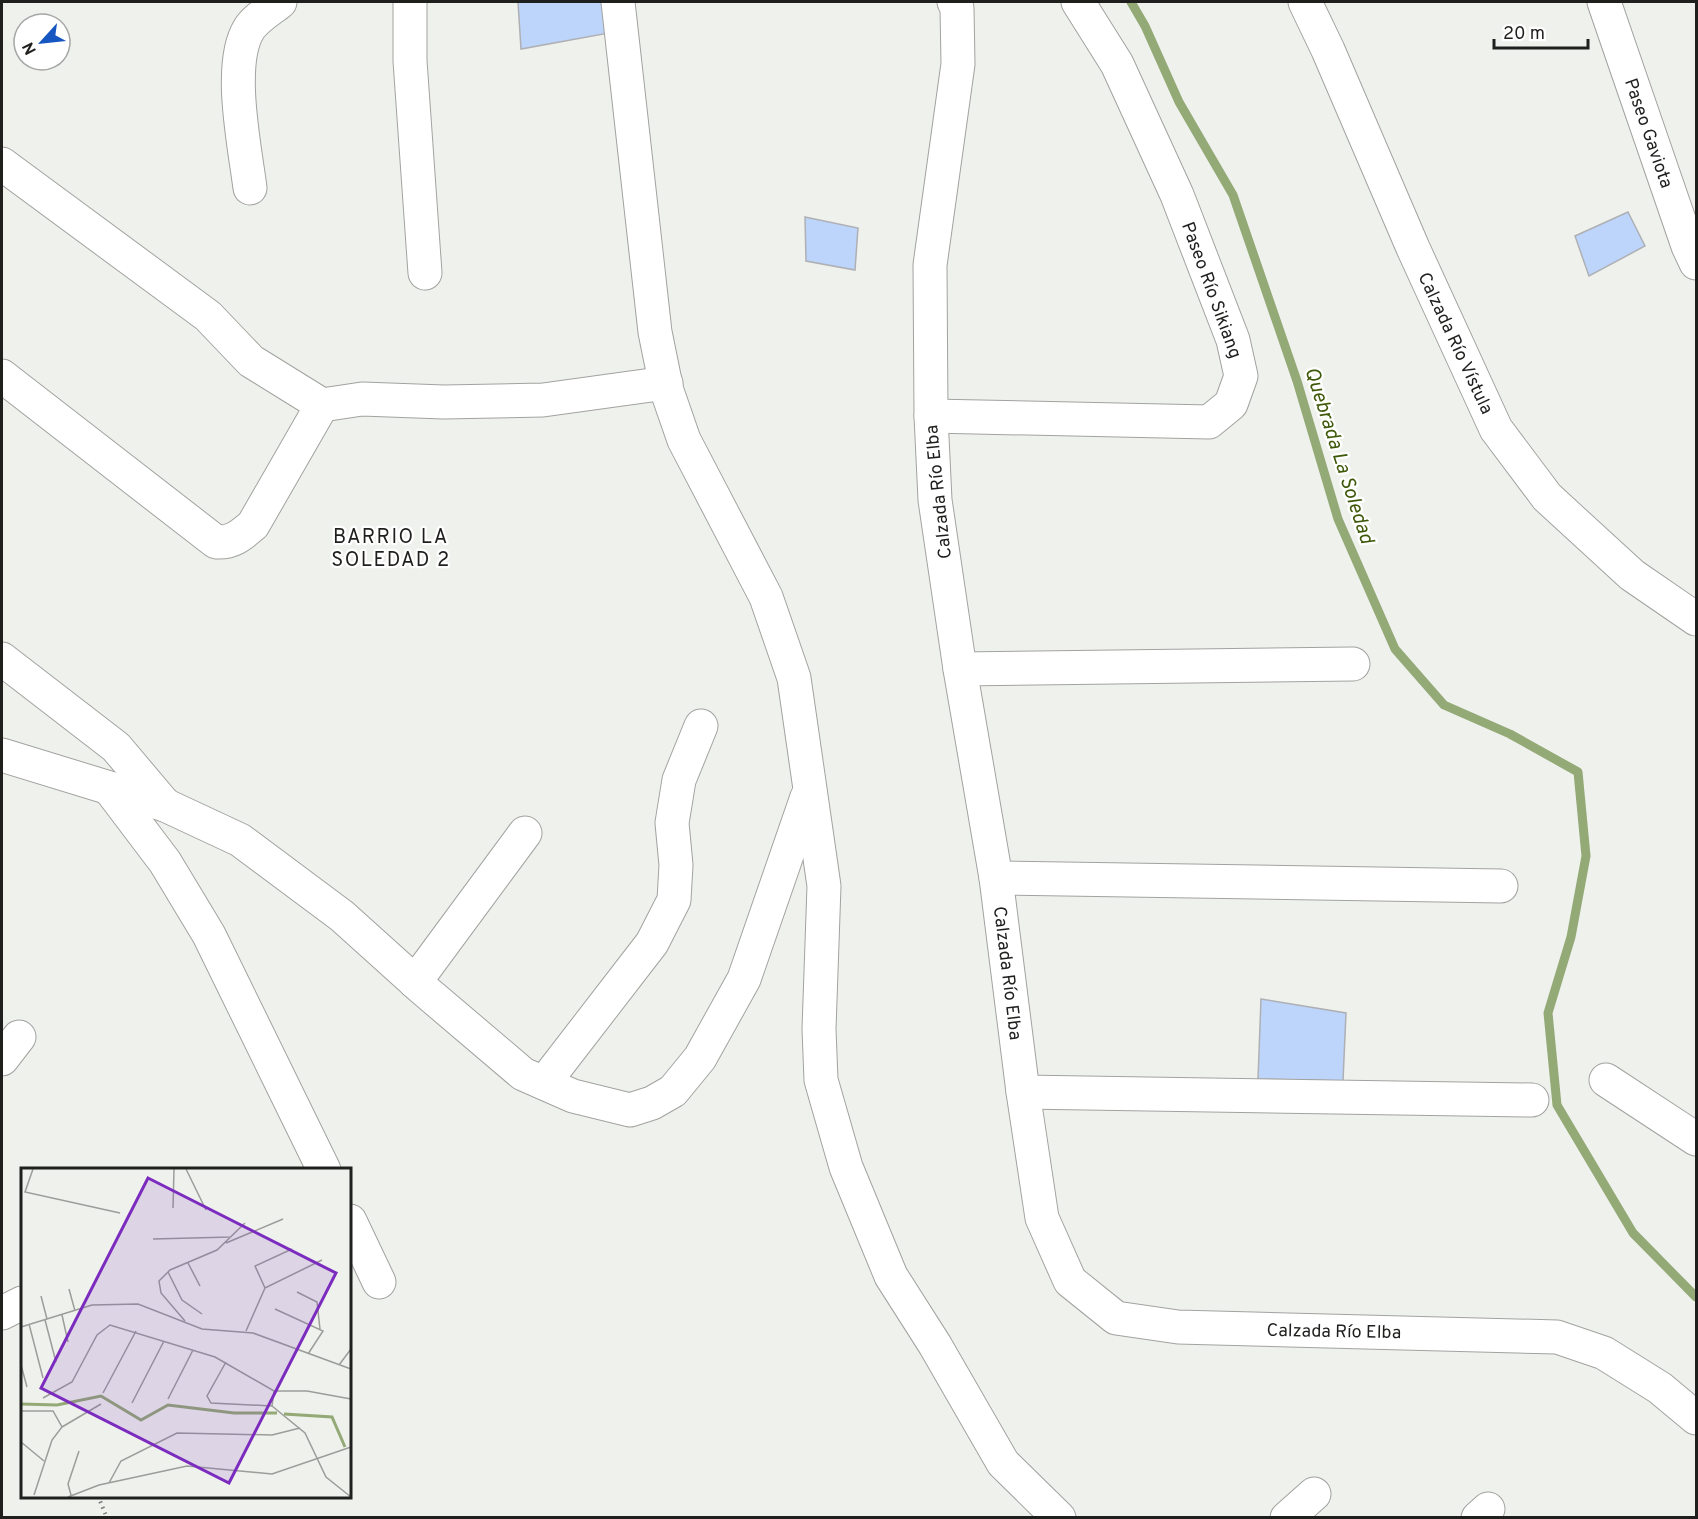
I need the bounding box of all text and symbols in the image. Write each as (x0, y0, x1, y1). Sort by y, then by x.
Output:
north arrow (12, 12, 72, 72)
scale bar (1494, 12, 1588, 50)
text: 20 m (1503, 23, 1545, 46)
text: N (19, 38, 42, 58)
street label: Paseo Gaviota (1618, 76, 1677, 191)
street label: Paseo Río Sikiang (1175, 219, 1246, 362)
street label: Calzada Río Vístula (1412, 269, 1498, 418)
water label: Quebrada La Soledad (1297, 364, 1379, 548)
street label: Calzada Río Elba (921, 424, 958, 560)
district label: BARRIO LA SOLEDAD 2 (331, 525, 451, 574)
street label: Calzada Río Elba (987, 905, 1026, 1041)
inset map (21, 1168, 351, 1498)
street label: Calzada Río Elba (1266, 1320, 1401, 1345)

